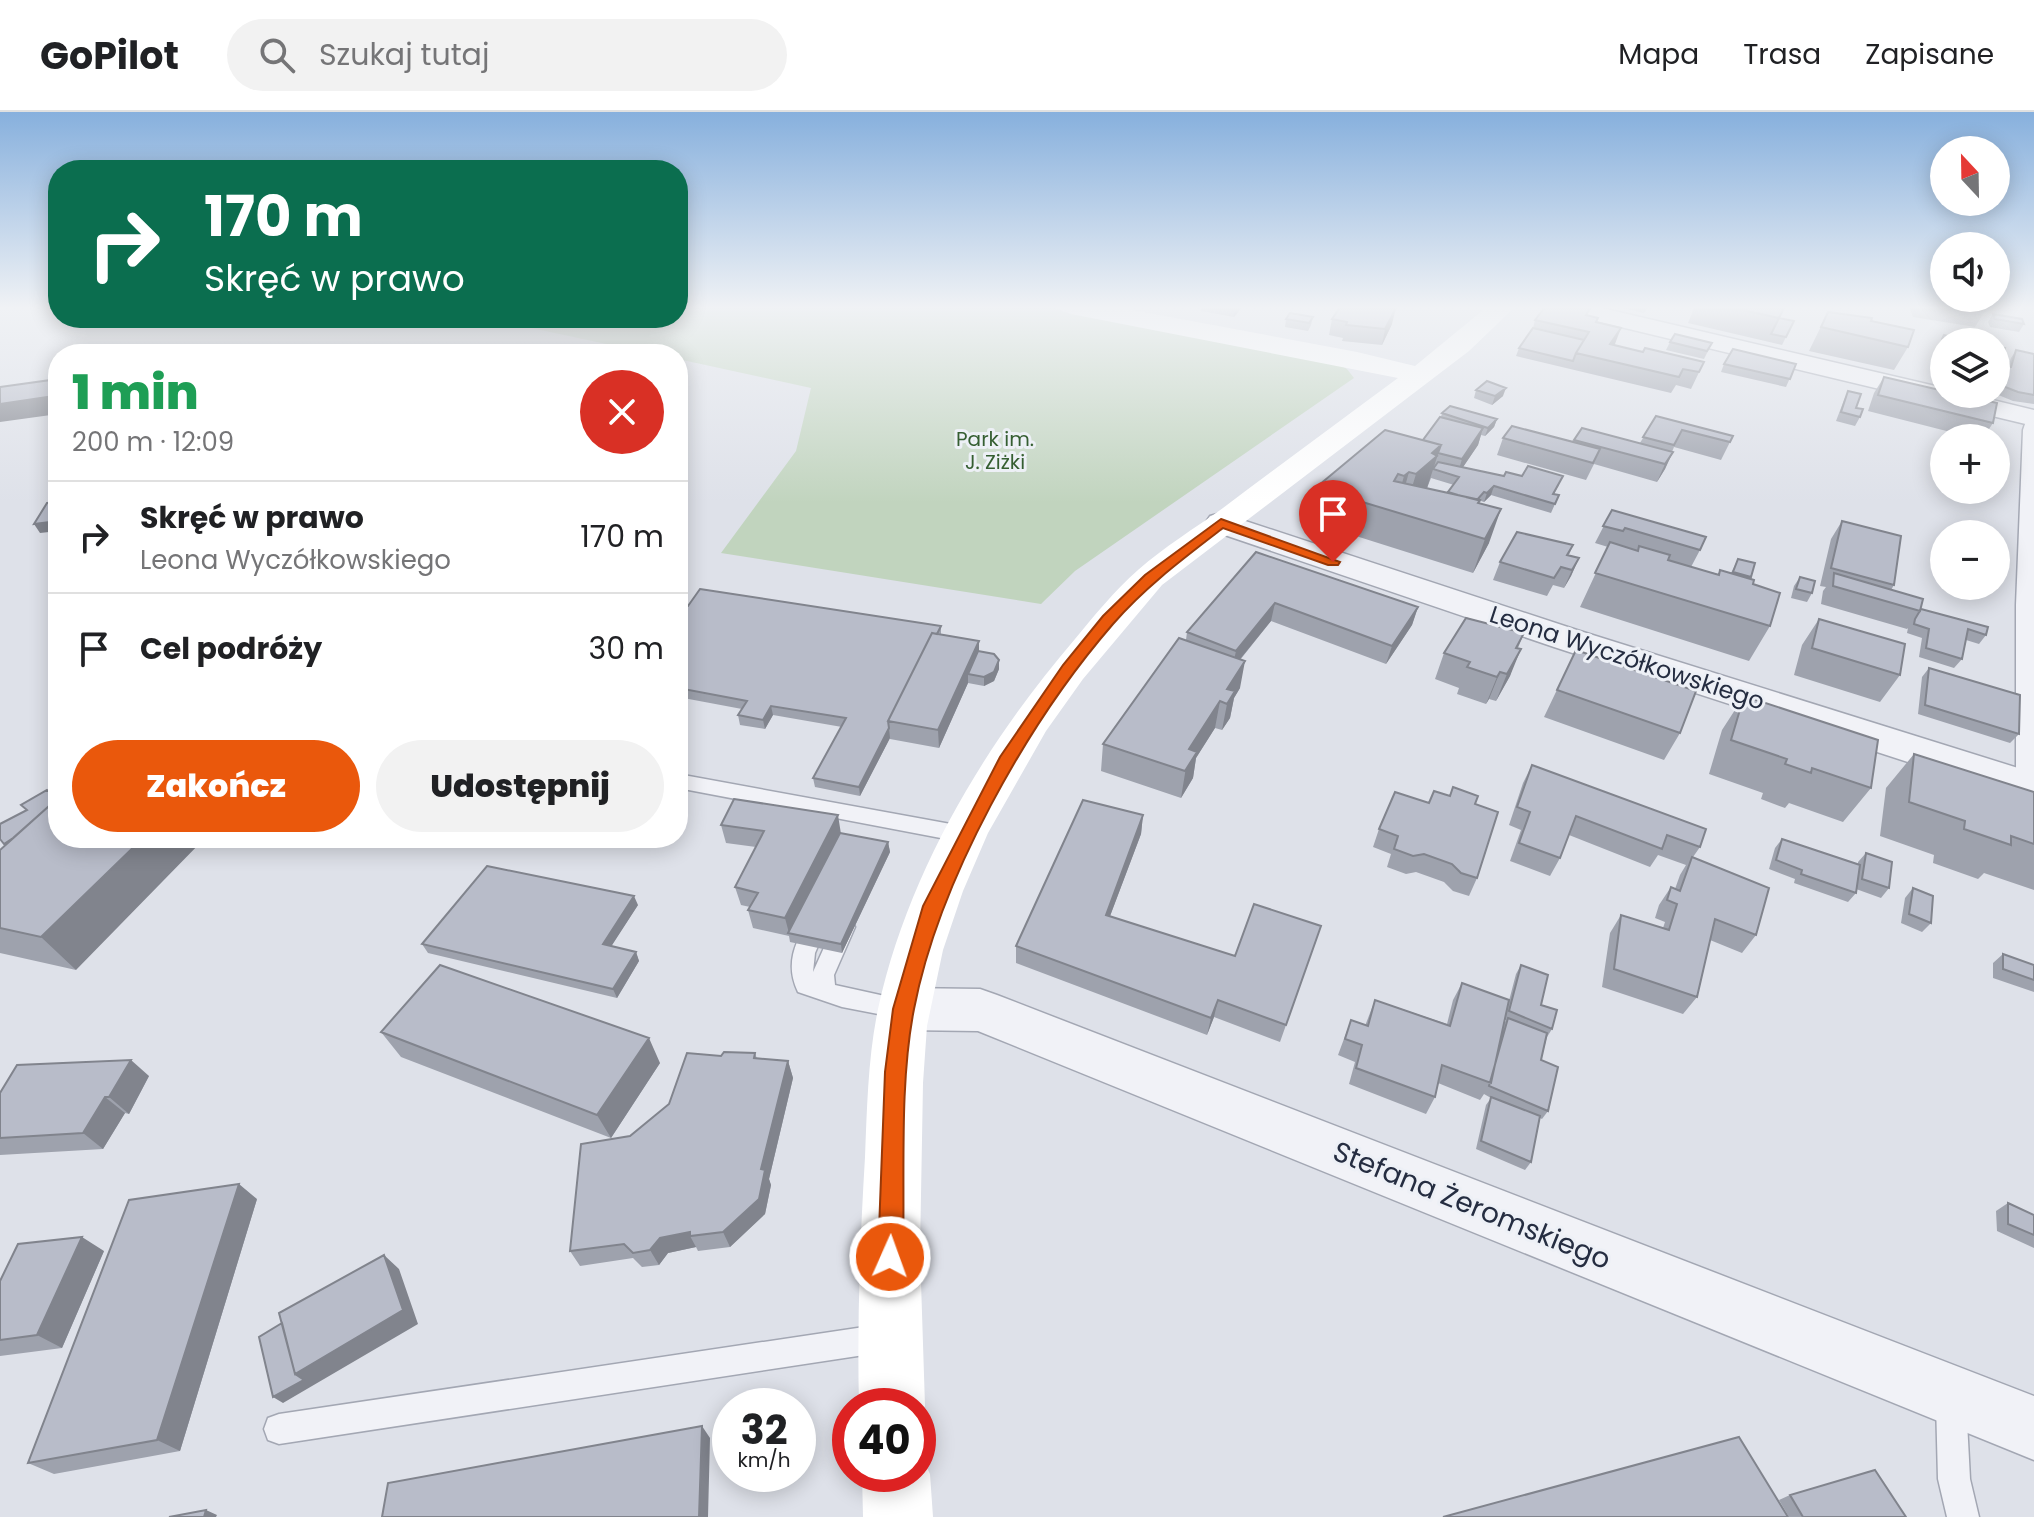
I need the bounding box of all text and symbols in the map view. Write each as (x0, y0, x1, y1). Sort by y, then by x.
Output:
search box (227, 19, 787, 91)
text: GoPilot (40, 29, 179, 82)
icon: search (255, 33, 299, 77)
text: Szukaj tutaj (319, 33, 489, 76)
text: Mapa (1618, 35, 1699, 74)
text: Trasa (1743, 35, 1821, 74)
text: Zapisane (1865, 35, 1994, 74)
north arrow (1930, 136, 2010, 216)
map controls (1930, 136, 2010, 600)
text: 170 m (204, 177, 363, 256)
icon: right (72, 192, 176, 296)
button: sound (1930, 232, 2010, 312)
text: Skręć w prawo (204, 253, 465, 304)
button: layers (1930, 328, 2010, 408)
text: 1 min (72, 359, 199, 426)
button: close (580, 370, 664, 454)
text: 200 m · 12:09 (72, 424, 234, 460)
button: + (1930, 424, 2010, 504)
park label: Park im. J. Ziżki (956, 425, 1034, 476)
pin (1299, 480, 1367, 562)
icon: arrive (1311, 492, 1355, 536)
text: Skręć w prawo (140, 496, 364, 539)
icon: right (72, 515, 116, 559)
text: 170 m (580, 515, 664, 558)
button: − (1930, 520, 2010, 600)
text: Leona Wyczółkowskiego (140, 542, 451, 578)
street label: Leona Wyczółkowskiego (1486, 597, 1769, 718)
icon: arrive (72, 627, 116, 671)
text: Cel podróży (140, 627, 322, 670)
text: 30 m (589, 627, 664, 670)
button: Zakończ (72, 740, 360, 832)
button: Udostępnij (376, 740, 664, 832)
street label: Stefana Żeromskiego (1327, 1132, 1616, 1279)
position arrow (848, 1215, 932, 1299)
speed limit sign: 40 (832, 1388, 936, 1492)
text: 32 (740, 1402, 788, 1458)
text: km/h (737, 1446, 791, 1474)

